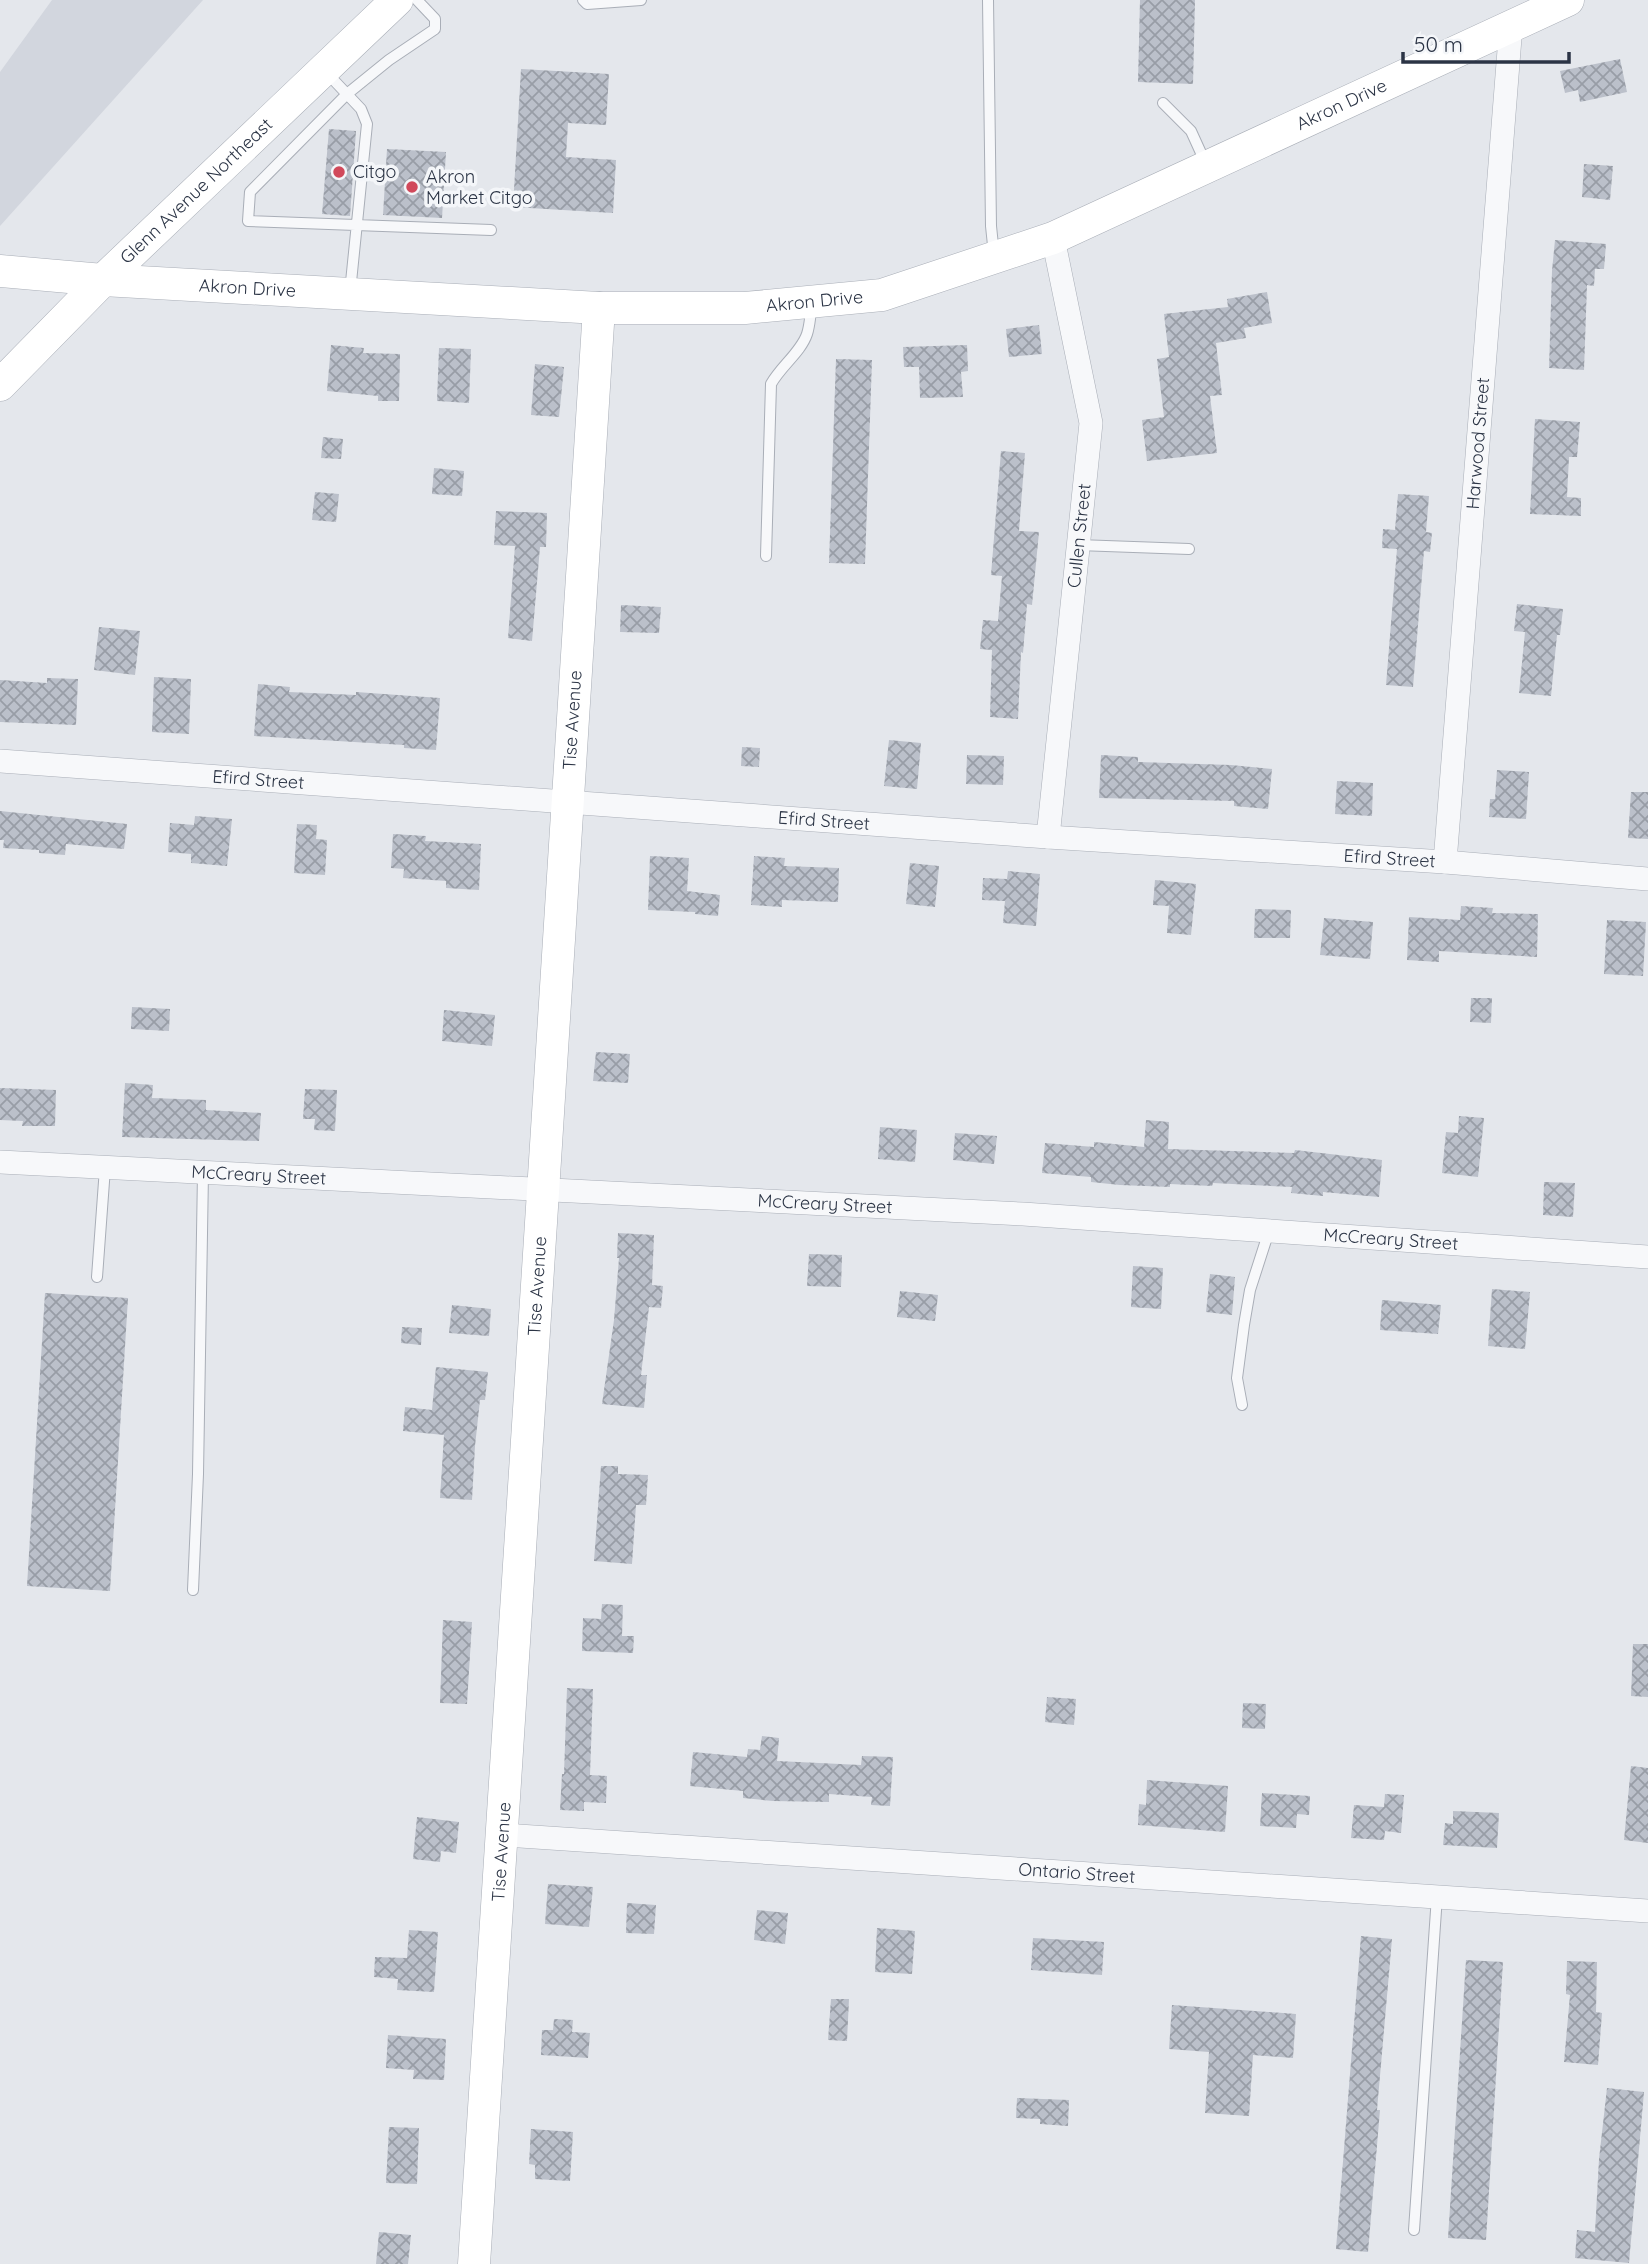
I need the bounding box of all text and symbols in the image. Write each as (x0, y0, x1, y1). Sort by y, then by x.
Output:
scale bar (1403, 21, 1569, 65)
text: 50 m (1414, 31, 1463, 57)
street label: Akron Drive (1292, 73, 1390, 135)
street label: Glenn Avenue Northeast (115, 113, 277, 269)
place label: Citgo (353, 160, 396, 183)
marker: Citgo (331, 164, 347, 180)
place label: Akron Market Citgo (426, 165, 533, 209)
marker: Akron Market Citgo (404, 179, 420, 195)
street label: Akron Drive (198, 273, 297, 302)
street label: Akron Drive (765, 285, 864, 317)
street label: Harwood Street (1461, 377, 1494, 510)
street label: Cullen Street (1062, 482, 1096, 589)
street label: Tise Avenue (557, 670, 587, 771)
street label: Efird Street (212, 764, 305, 794)
street label: Efird Street (777, 805, 871, 835)
street label: Efird Street (1343, 844, 1436, 872)
street label: McCreary Street (191, 1160, 327, 1190)
street label: McCreary Street (757, 1189, 893, 1218)
street label: McCreary Street (1323, 1223, 1459, 1255)
street label: Tise Avenue (522, 1235, 551, 1337)
street label: Tise Avenue (486, 1801, 516, 1902)
street label: Ontario Street (1018, 1857, 1136, 1888)

